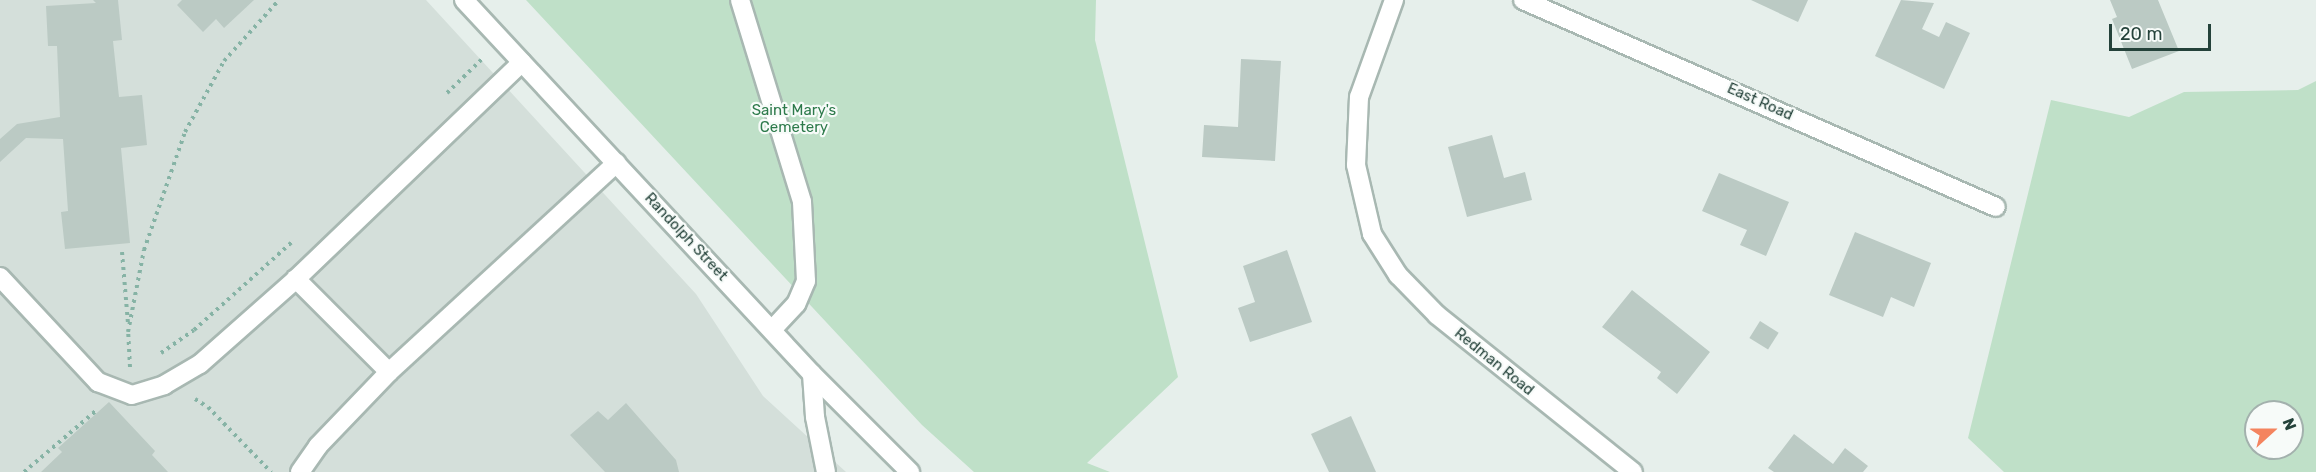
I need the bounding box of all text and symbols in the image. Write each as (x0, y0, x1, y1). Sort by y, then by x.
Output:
scale bar (2112, 12, 2214, 50)
text: 20 m (2120, 23, 2162, 45)
street label: East Road (1724, 80, 1796, 124)
park label: Saint Mary's Cemetery (752, 101, 836, 136)
street label: Randolph Street (641, 189, 731, 285)
street label: Redman Road (1451, 324, 1537, 400)
north arrow (2244, 400, 2304, 460)
text: N (2278, 415, 2300, 433)

